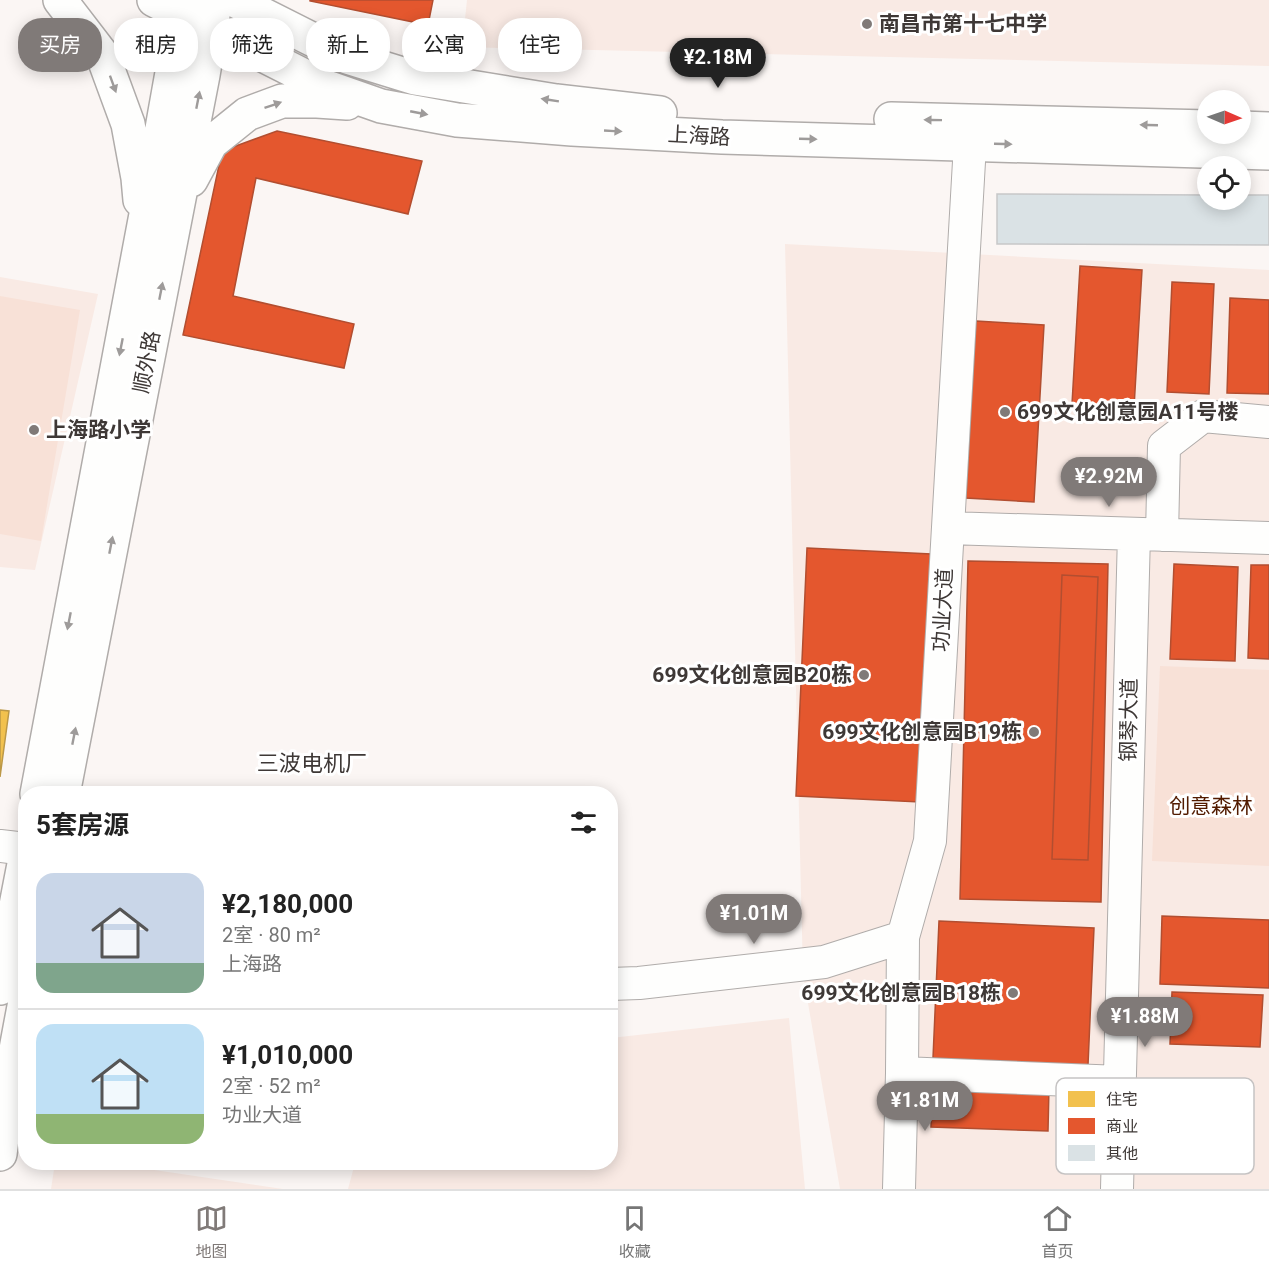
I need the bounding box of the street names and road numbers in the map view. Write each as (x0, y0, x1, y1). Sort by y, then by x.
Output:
street label: 上海路 (667, 122, 731, 150)
street label: 顺外路 (129, 329, 165, 395)
street label: 功业大道 (929, 567, 957, 653)
street label: 钢琴大道 (1116, 678, 1142, 762)

